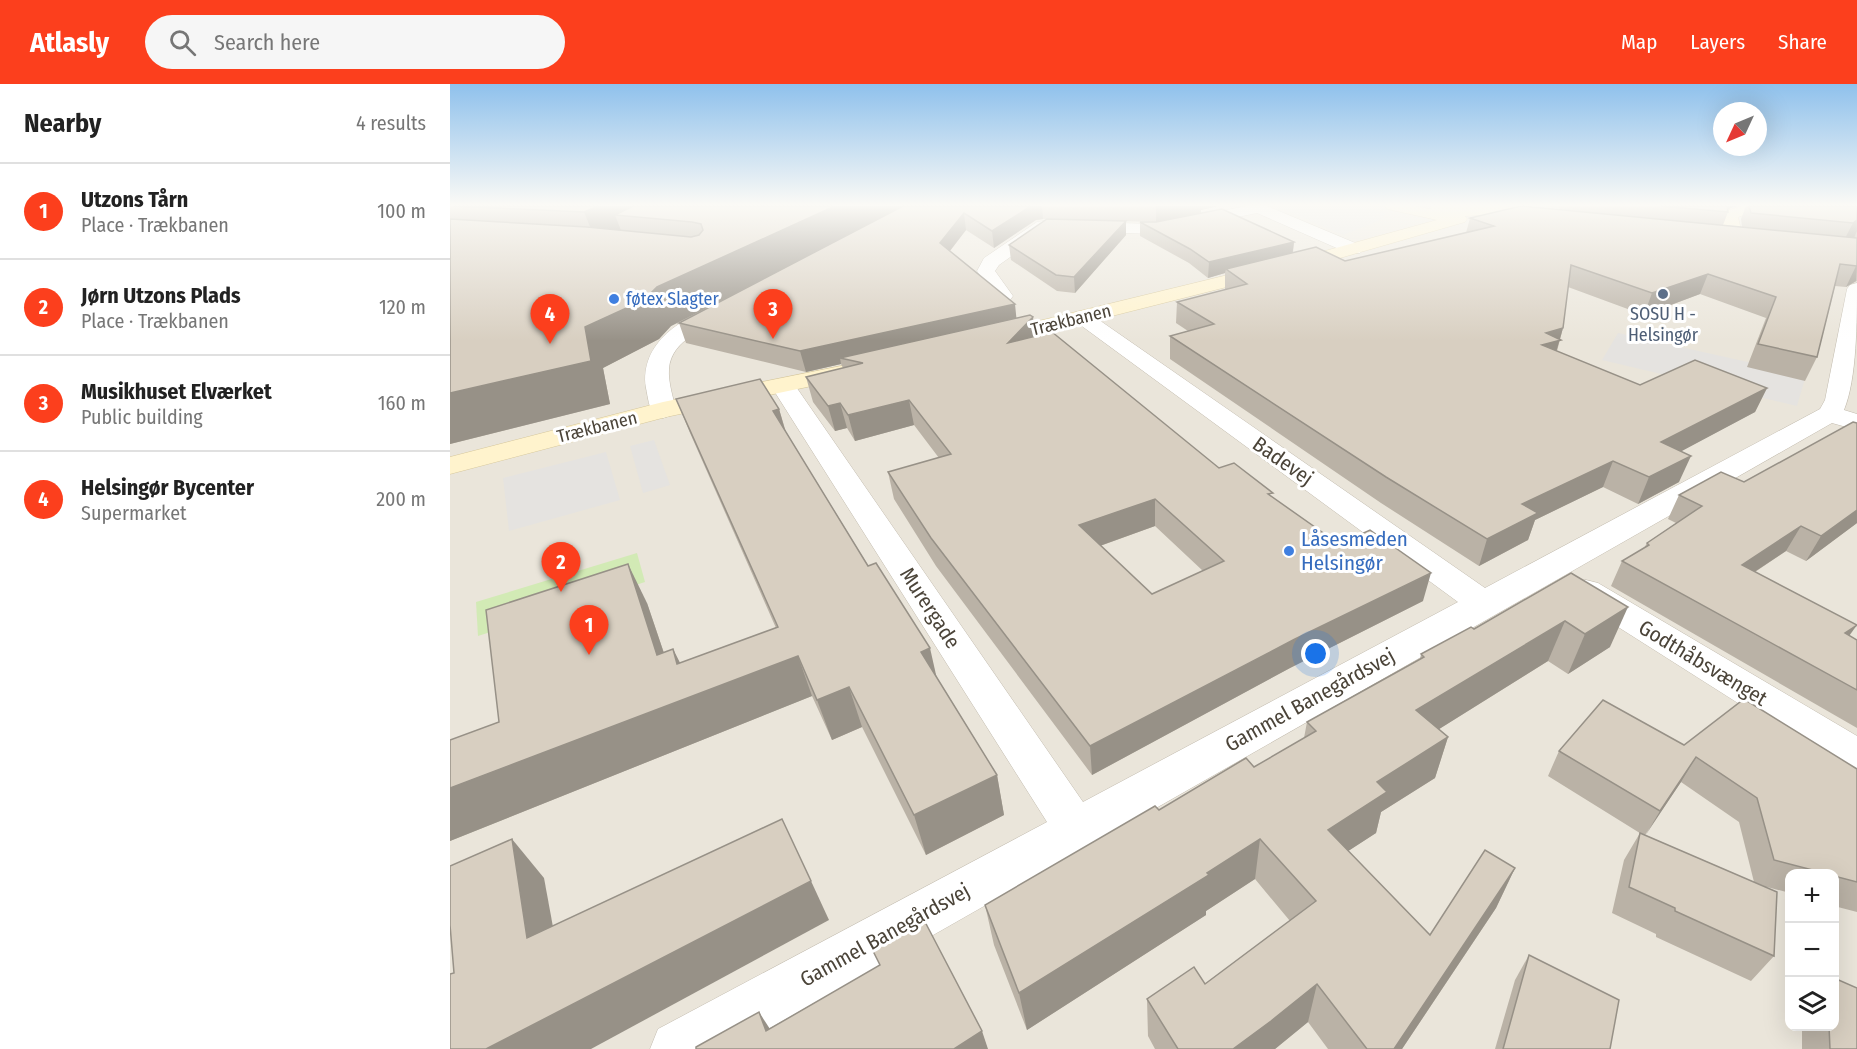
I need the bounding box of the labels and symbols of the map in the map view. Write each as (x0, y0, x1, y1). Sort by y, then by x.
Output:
north arrow (1713, 102, 1767, 156)
marker: SOSU H - Helsingør (1656, 287, 1670, 301)
place label: føtex Slagter (626, 288, 719, 310)
pin: 3 (754, 290, 792, 339)
marker: føtex Slagter (607, 292, 621, 306)
pin: 4 (530, 294, 570, 344)
street label: Trækbanen (1029, 299, 1113, 341)
place label: SOSU H - Helsingør (1628, 303, 1699, 346)
street label: Trækbanen (555, 406, 639, 448)
street label: Badevej (1248, 431, 1318, 491)
place label: Låsesmeden Helsingør (1301, 526, 1408, 576)
pin: 2 (542, 542, 580, 592)
marker: Låsesmeden Helsingør (1282, 544, 1296, 558)
street label: Murergade (894, 563, 966, 653)
pin: 1 (570, 606, 608, 655)
street label: Godthåbsvænget (1634, 614, 1772, 712)
your location (1301, 639, 1330, 668)
street label: Gammel Banegårdsvej (1221, 643, 1399, 757)
street label: Gammel Banegårdsvej (796, 878, 974, 992)

